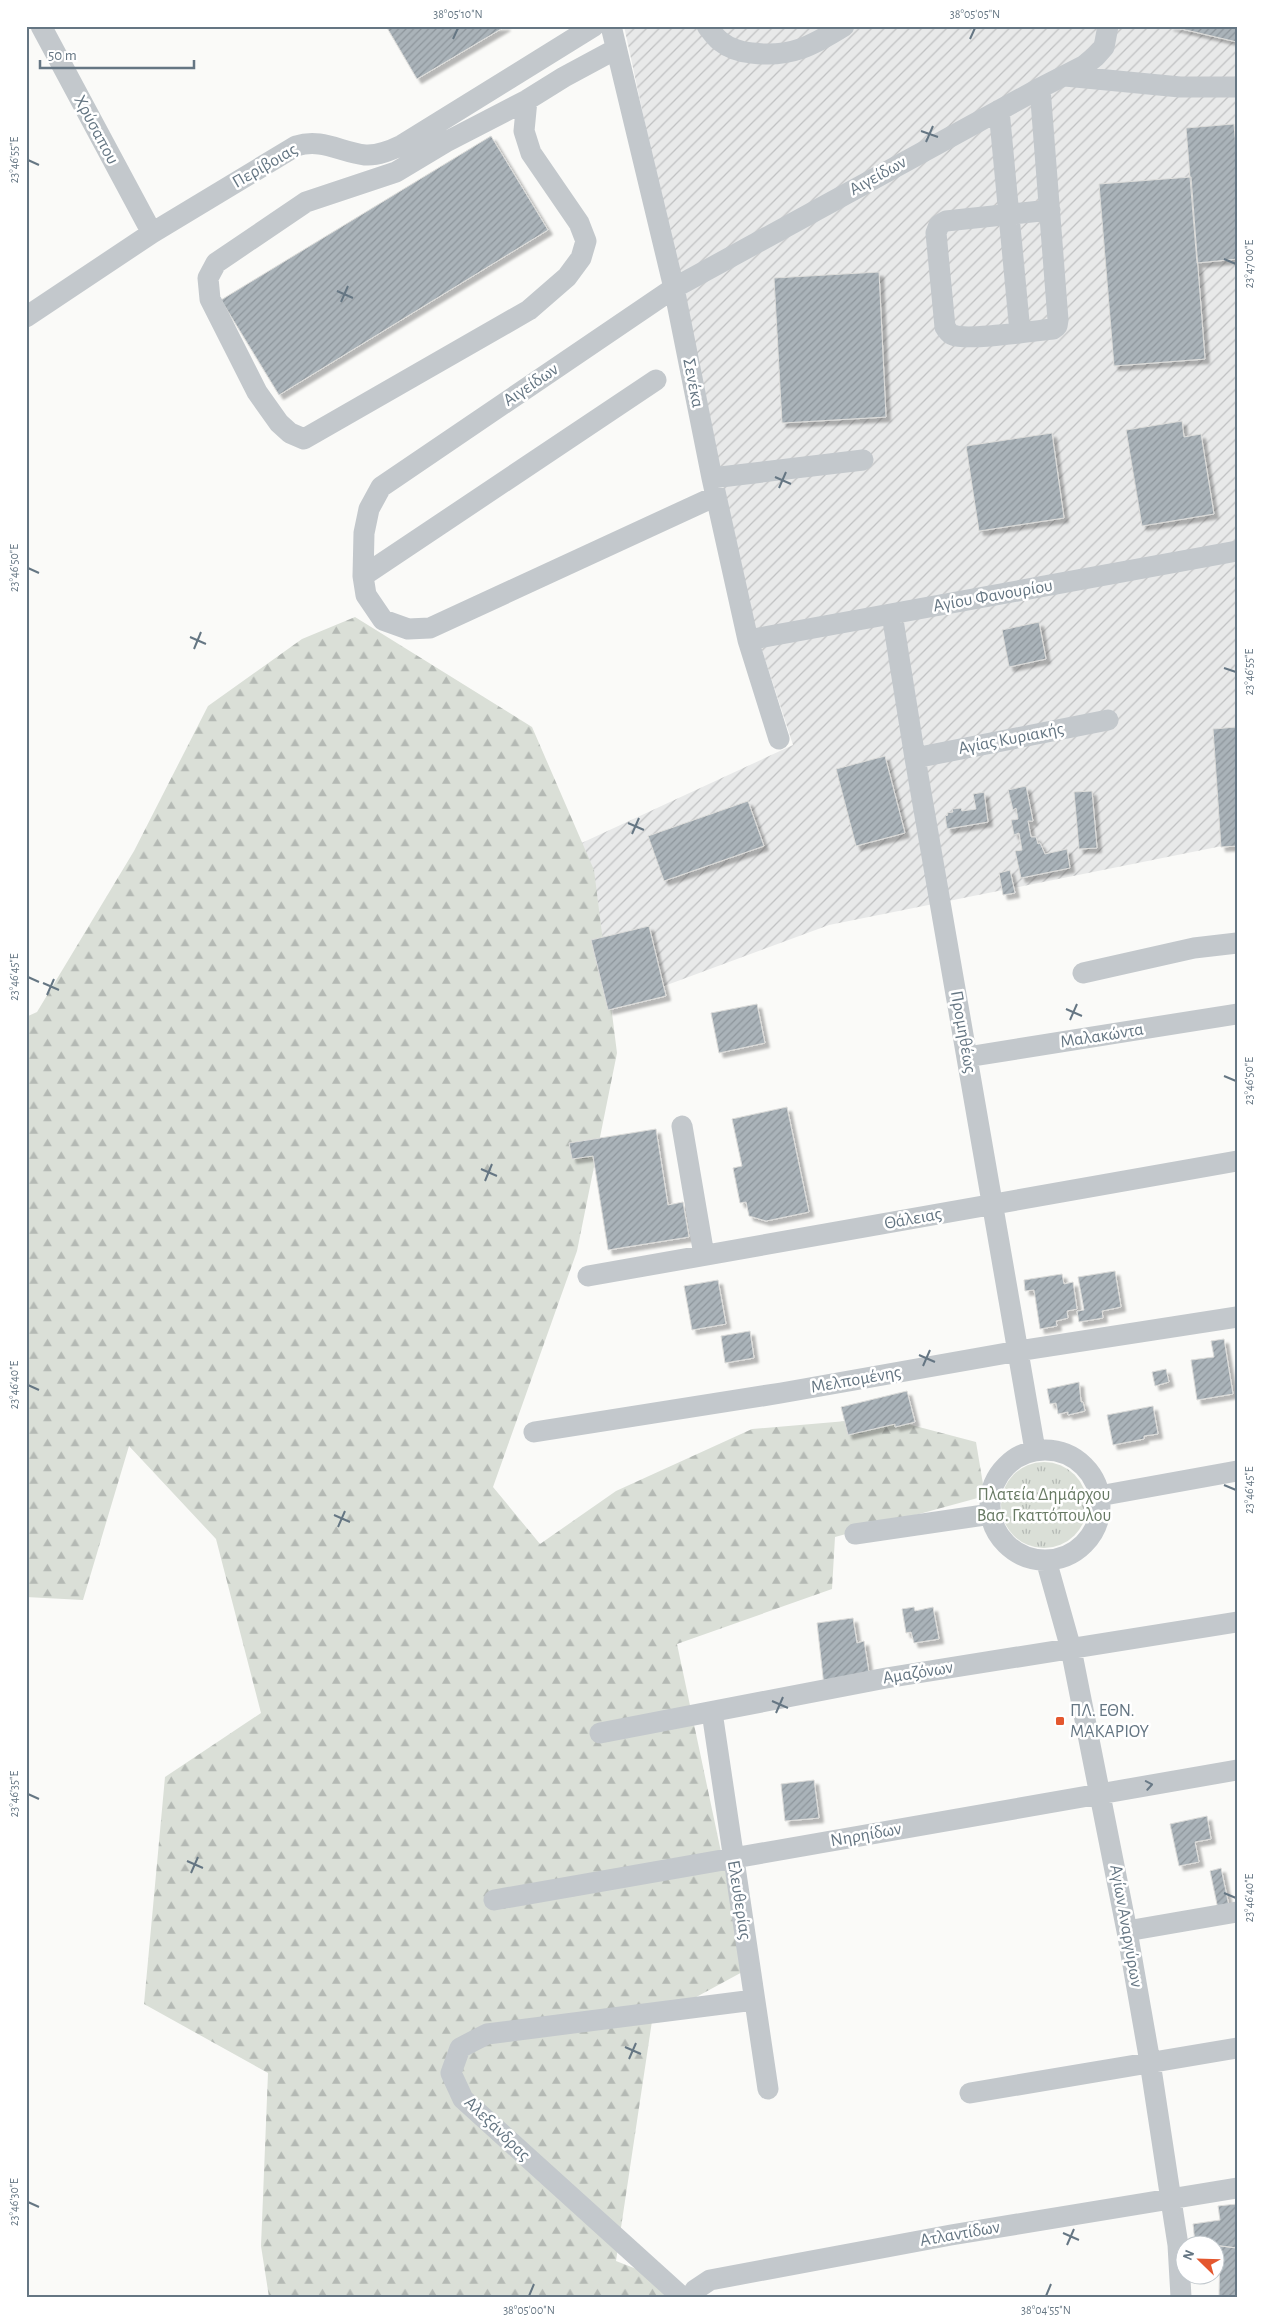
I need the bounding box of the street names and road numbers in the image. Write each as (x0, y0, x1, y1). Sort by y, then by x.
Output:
street label: Χρύσαπου (70, 92, 122, 168)
street label: Περίβοιας (229, 139, 301, 192)
street label: Αιγείδων (846, 152, 910, 199)
street label: Σενέκα (679, 357, 707, 409)
street label: Αιγείδων (500, 359, 562, 410)
street label: Αγίου Φανουρίου (932, 576, 1054, 615)
street label: Αγίας Κυριακής (957, 719, 1065, 758)
street label: Προμηθέως (947, 989, 979, 1075)
street label: Μαλακώντα (1059, 1021, 1145, 1051)
street label: Θάλειας (883, 1205, 943, 1233)
street label: Μελπομένης (810, 1363, 902, 1397)
street label: Αμαζόνων (882, 1658, 955, 1687)
street label: Νηρηίδων (829, 1819, 903, 1850)
street label: Ελευθερίας (724, 1859, 755, 1941)
street label: Αγίων Αναργύρων (1106, 1863, 1147, 1989)
street label: Αλεξάνδρας (461, 2093, 533, 2165)
street label: Ατλαντίδων (918, 2217, 1002, 2250)

